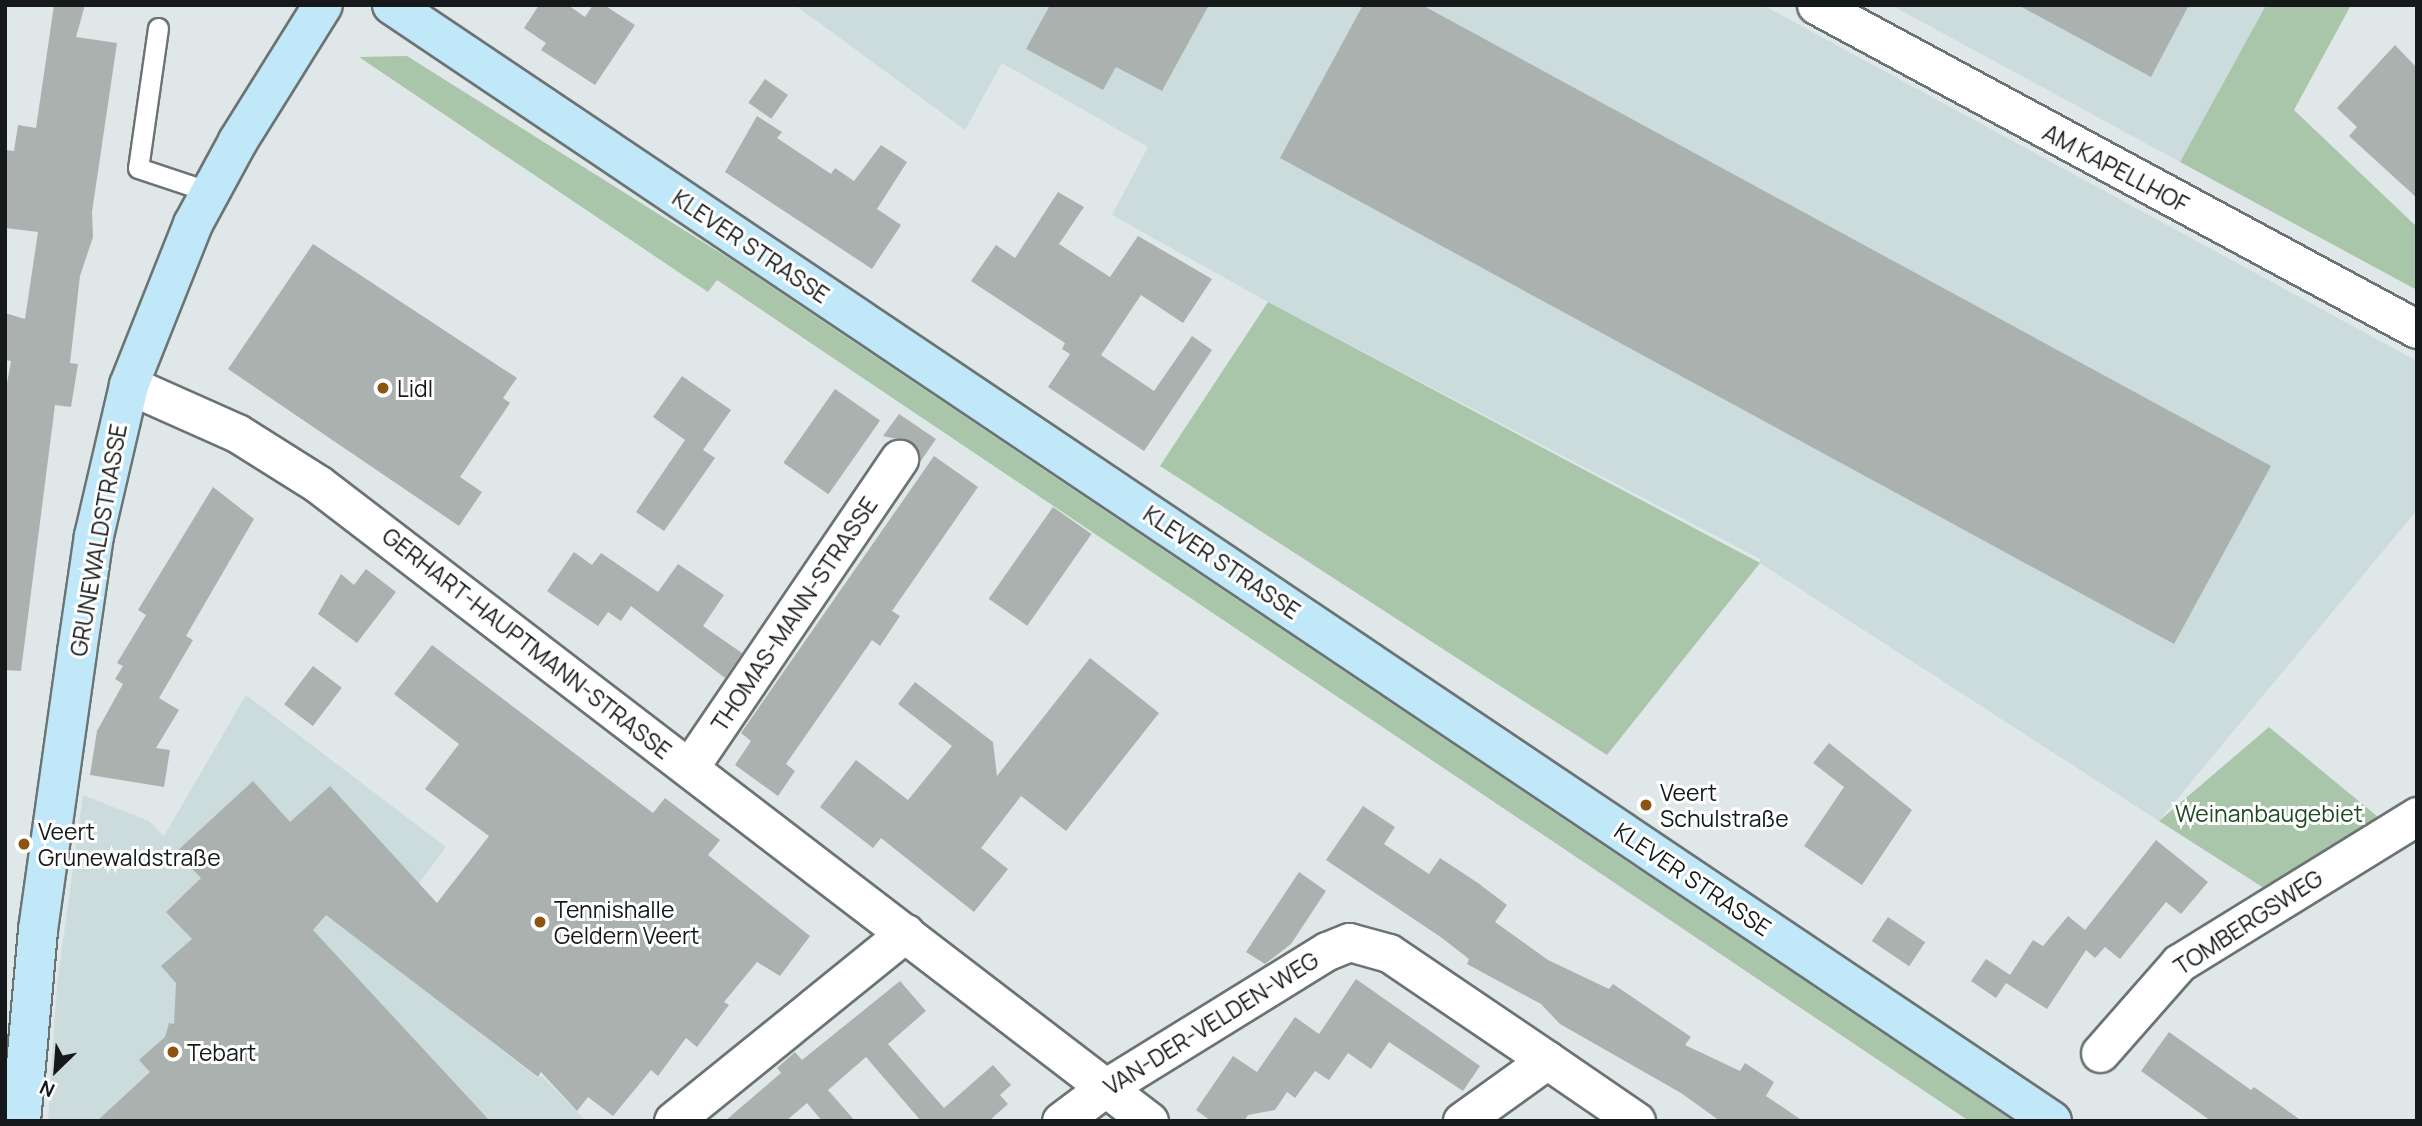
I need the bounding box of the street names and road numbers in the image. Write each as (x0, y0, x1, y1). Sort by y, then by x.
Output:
street label: AM KAPELLHOF (2038, 118, 2194, 218)
street label: KLEVER STRASSE (667, 183, 835, 309)
street label: GRUNEWALDSTRASSE (64, 422, 132, 658)
street label: THOMAS-MANN-STRASSE (705, 492, 883, 736)
street label: KLEVER STRASSE (1138, 499, 1306, 625)
street label: GERHART-HAUPTMANN-STRASSE (377, 522, 677, 764)
street label: KLEVER STRASSE (1609, 816, 1777, 942)
street label: TOMBERGSWEG (2169, 864, 2327, 980)
street label: VAN-DER-VELDEN-WEG (1099, 946, 1323, 1100)

